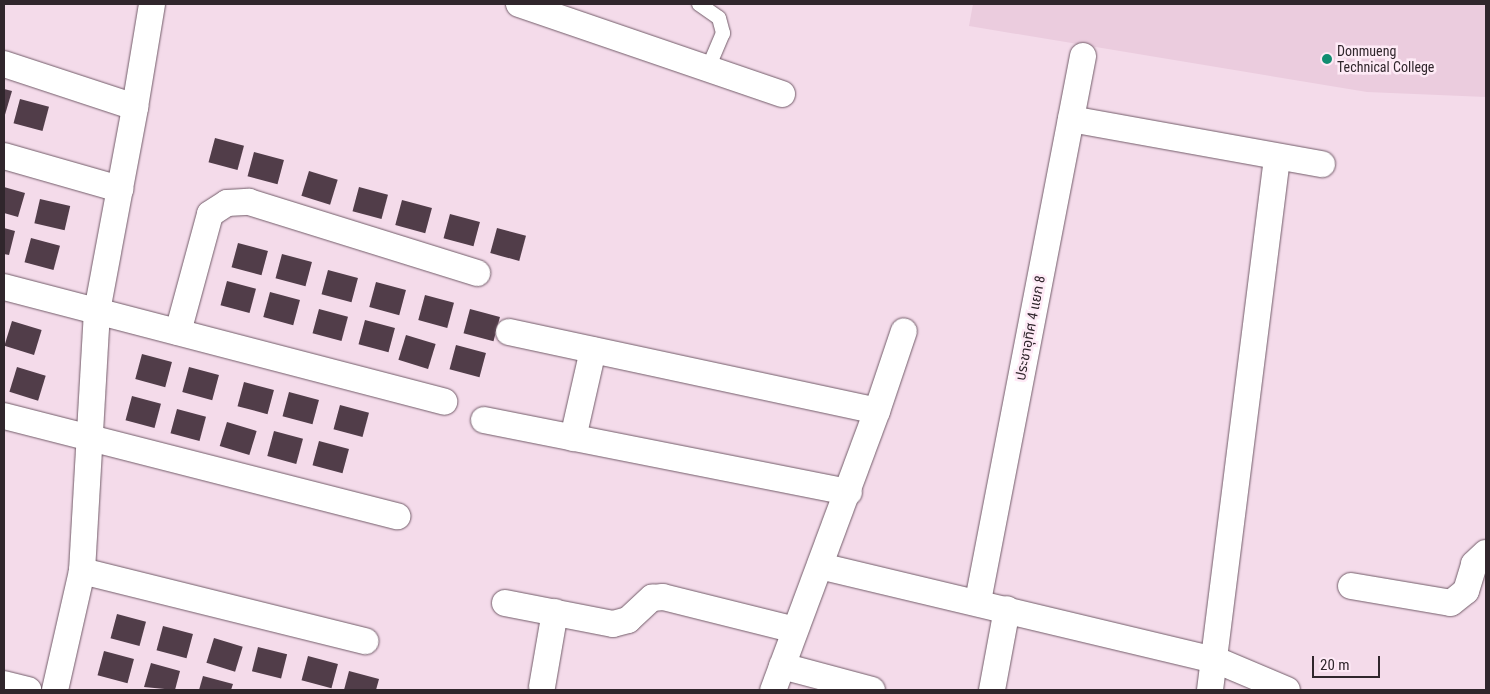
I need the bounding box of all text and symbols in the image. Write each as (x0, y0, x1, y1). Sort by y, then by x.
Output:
place label: Donmueng Technical College (1337, 43, 1434, 75)
marker: Donmueng Technical College (1321, 53, 1333, 65)
street label: ประชาอุทิศ 4 แยก 8 (1012, 274, 1048, 382)
scale bar (1315, 646, 1382, 678)
text: 20 m (1320, 656, 1350, 674)

